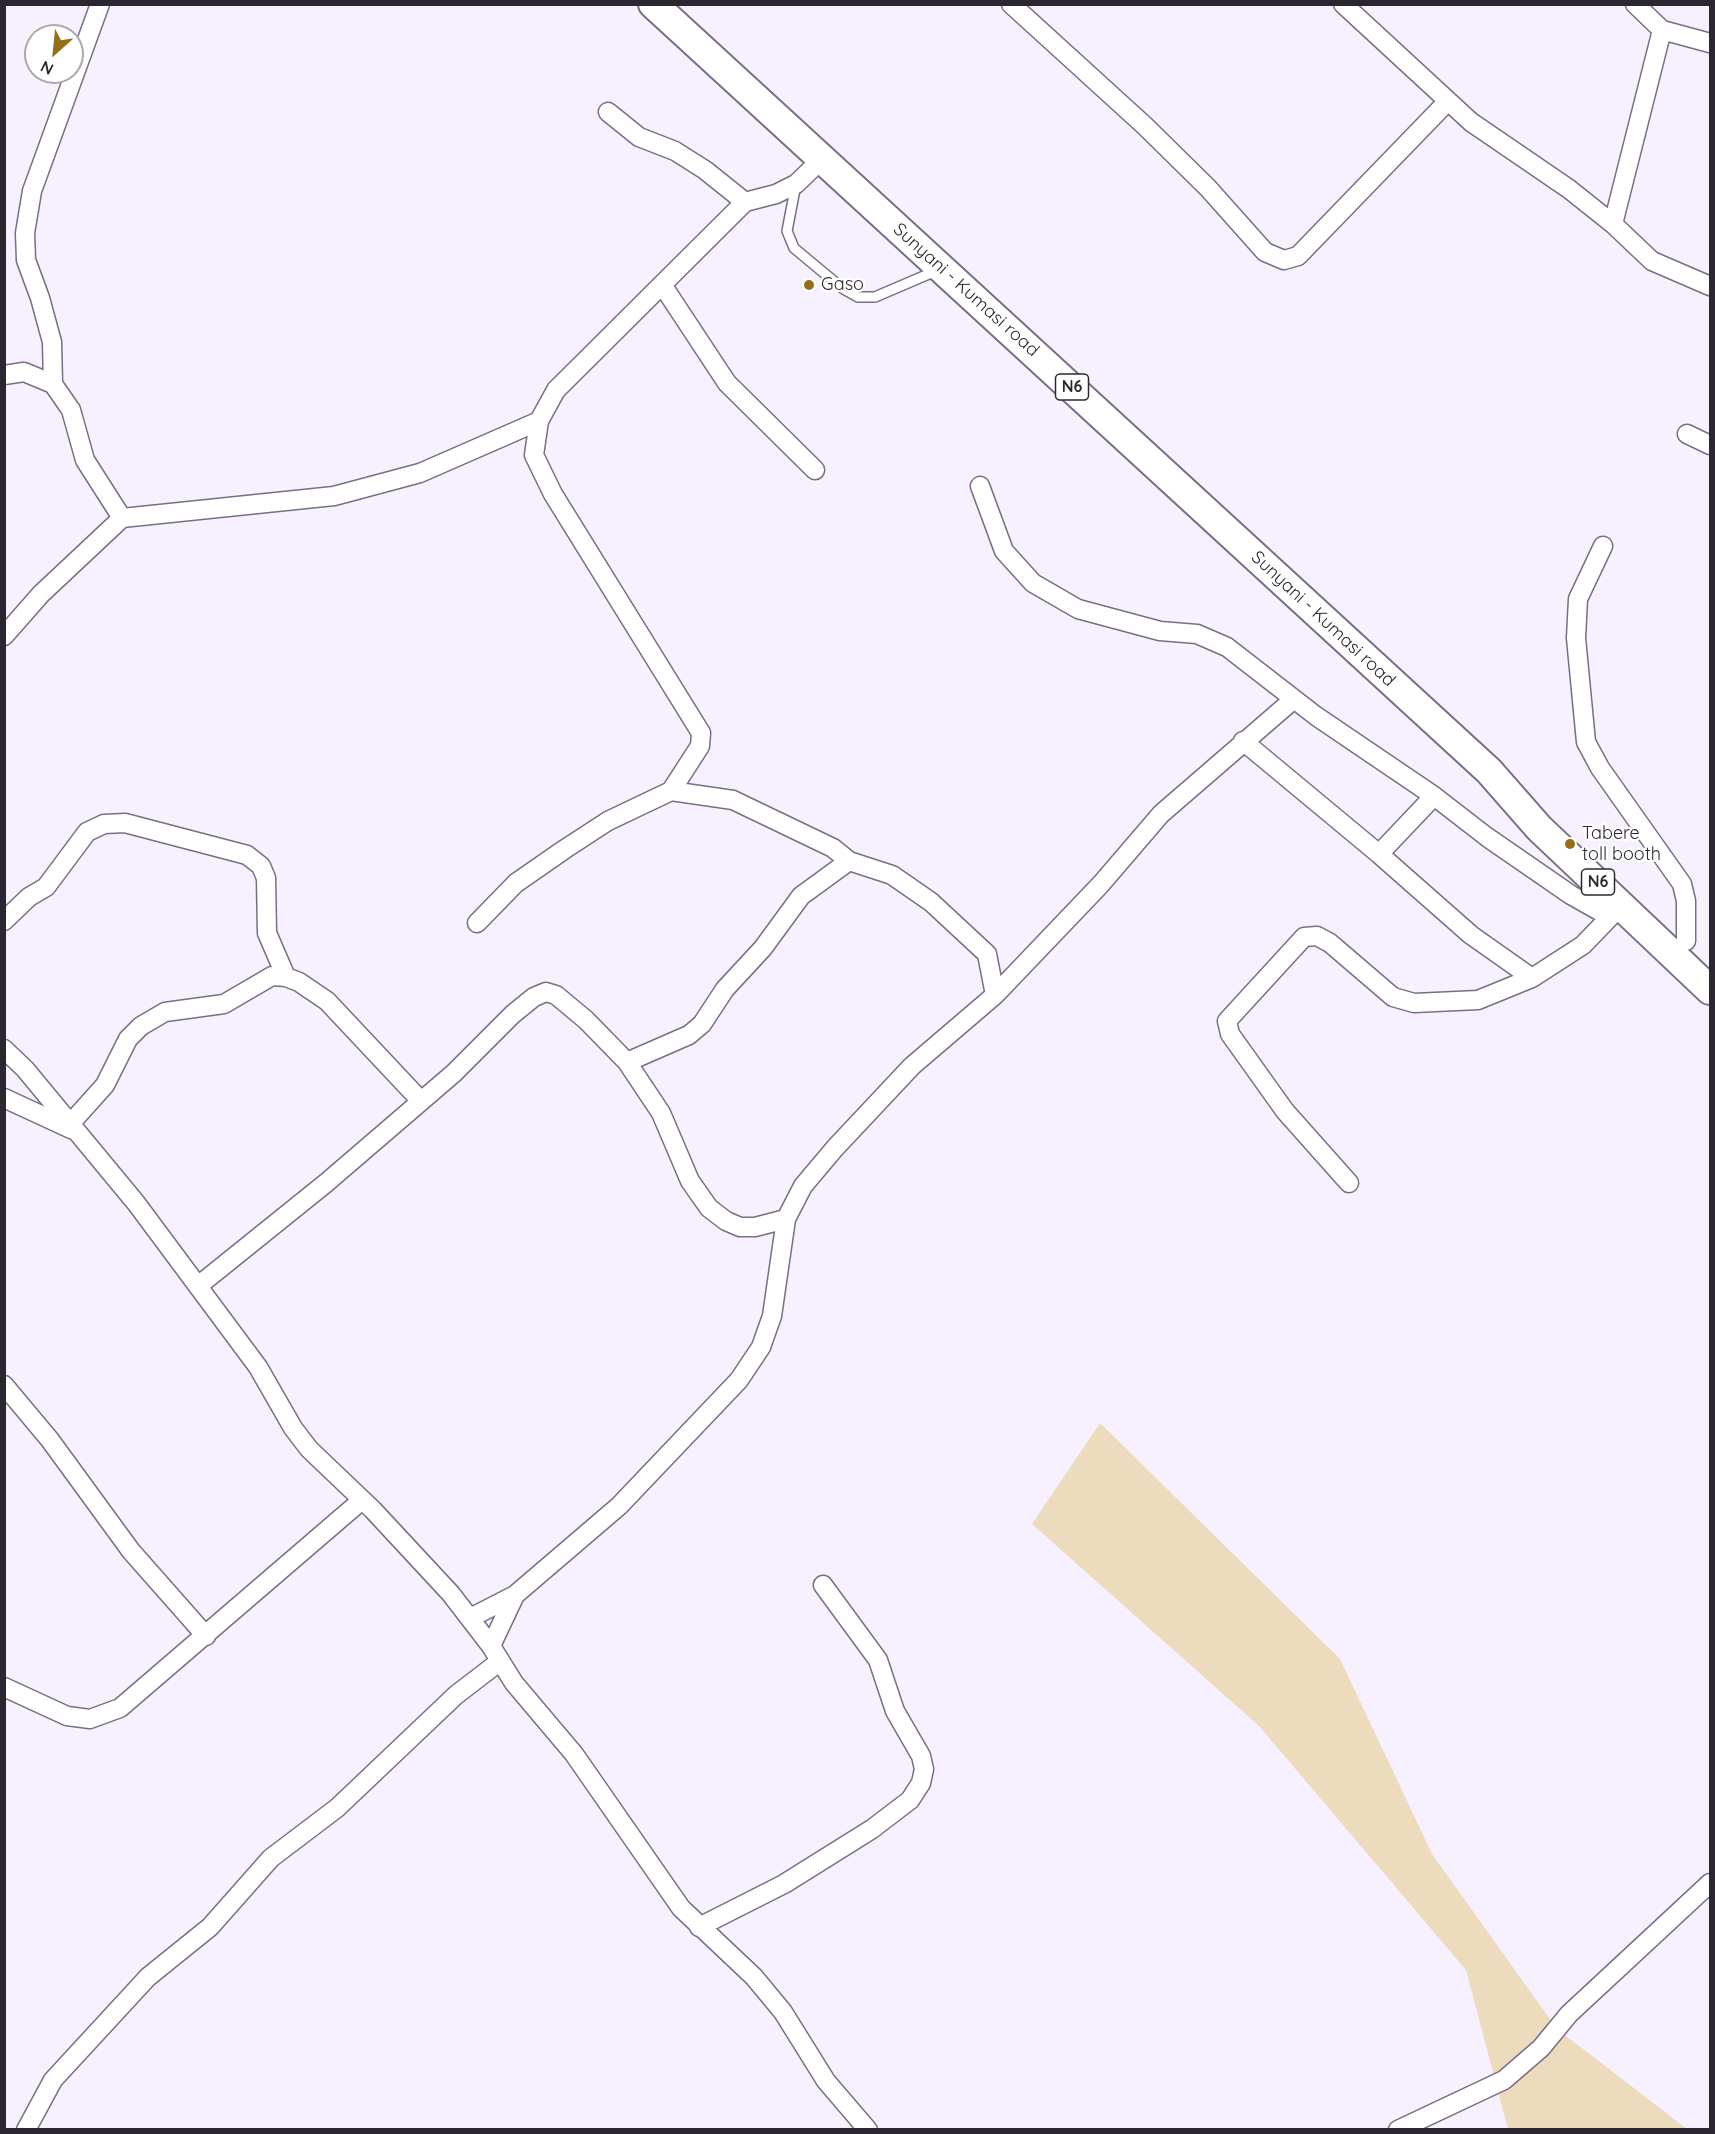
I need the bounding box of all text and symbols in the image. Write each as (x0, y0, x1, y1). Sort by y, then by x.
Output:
north arrow (24, 24, 84, 84)
text: N (37, 57, 57, 80)
street label: Sunyani - Kumasi road (889, 219, 1043, 361)
place label: Gaso (821, 274, 864, 296)
marker: Gaso (802, 278, 816, 292)
road number: N6 (1056, 374, 1088, 400)
street label: Sunyani - Kumasi road (1247, 547, 1399, 691)
place label: Tabere toll booth (1582, 823, 1661, 866)
marker: Tabere toll booth (1563, 837, 1577, 851)
road number: N6 (1582, 869, 1614, 895)

